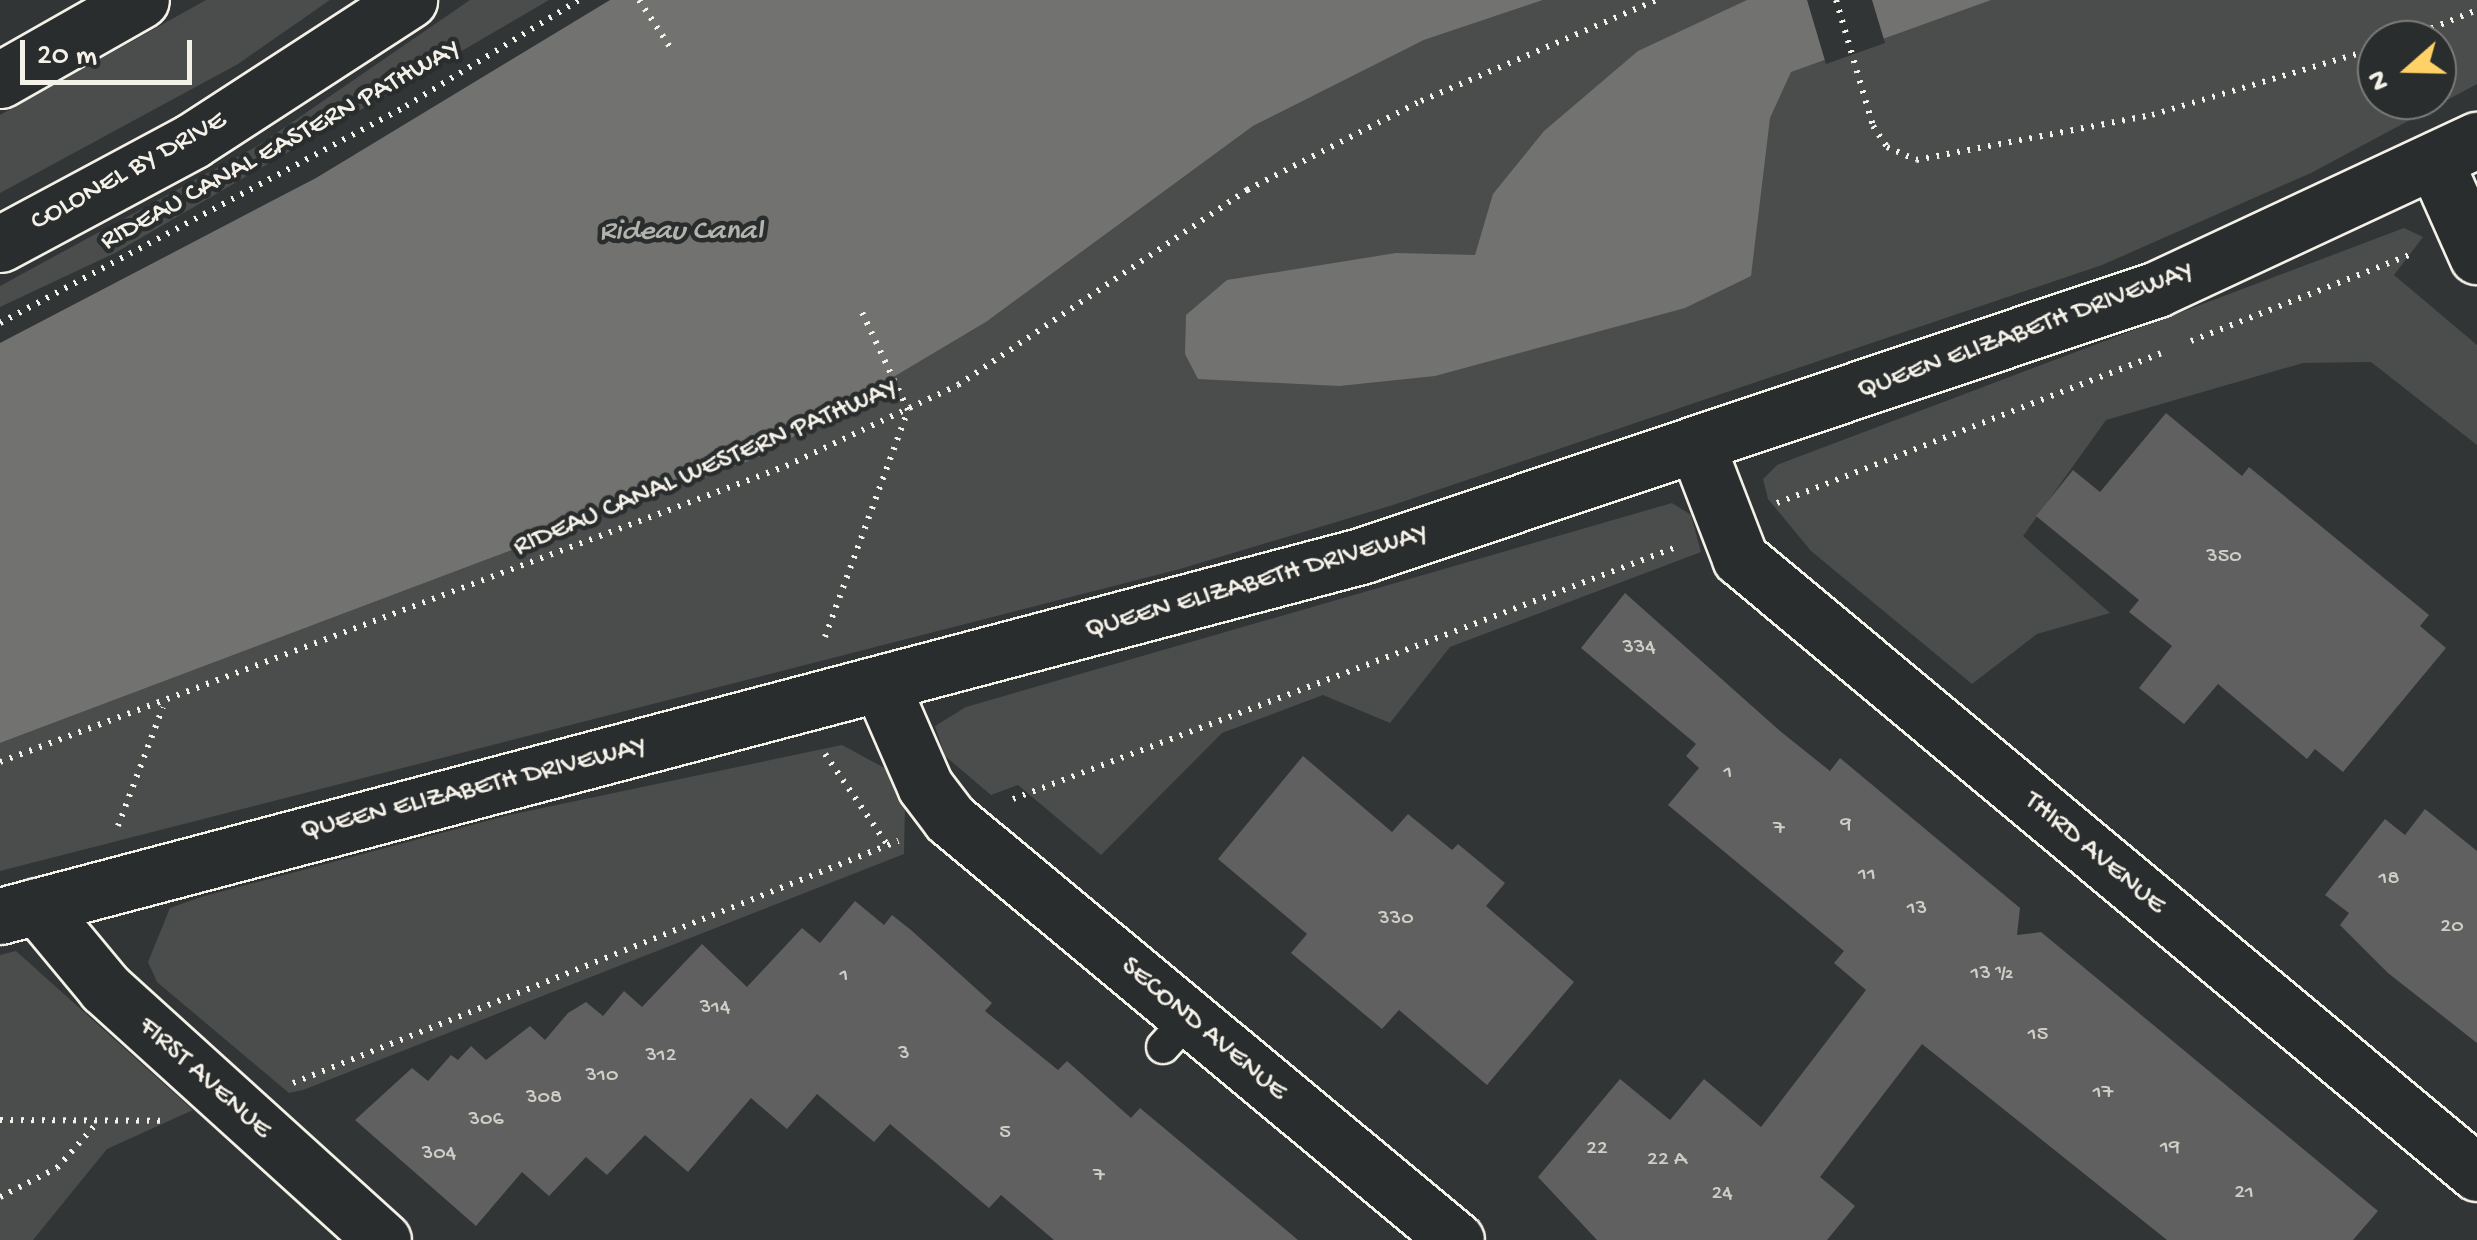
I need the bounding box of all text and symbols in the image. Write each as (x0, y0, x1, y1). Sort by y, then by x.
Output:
scale bar (25, 20, 198, 82)
north arrow (2357, 20, 2457, 120)
street label: RIDEAU CANAL EASTERN PATHWAY (95, 33, 467, 259)
text: 20 m (37, 40, 97, 75)
text: N (2362, 66, 2399, 94)
street label: COLONEL BY DRIVE (25, 104, 233, 240)
water label: Rideau Canal (599, 215, 763, 251)
street label: QUEEN ELIZABETH DRIVEWAY (1853, 256, 2199, 408)
street label: RIDEAU CANAL WESTERN PATHWAY (509, 373, 903, 565)
street label: QUEEN ELIZABETH DRIVEWAY (1082, 518, 1432, 648)
house number: 350 (2206, 545, 2242, 571)
house number: 334 (1622, 636, 1656, 662)
street label: QUEEN ELIZABETH DRIVEWAY (298, 731, 650, 849)
house number: 1 (1724, 761, 1732, 787)
street label: THIRD AVENUE (2016, 785, 2172, 923)
house number: 9 (1840, 813, 1852, 839)
house number: 7 (1773, 817, 1785, 843)
house number: 11 (1858, 863, 1876, 889)
house number: 18 (2379, 867, 2399, 893)
house number: 13 (1907, 897, 1927, 923)
house number: 330 (1378, 907, 1414, 933)
house number: 20 (2440, 915, 2464, 941)
street label: SECOND AVENUE (1113, 951, 1293, 1109)
house number: 13 ½ (1971, 962, 2013, 988)
house number: 1 (840, 964, 848, 990)
house number: 314 (700, 996, 730, 1022)
street label: FIRST AVENUE (131, 1010, 277, 1148)
house number: 15 (2028, 1023, 2048, 1049)
house number: 3 (898, 1042, 910, 1068)
house number: 312 (645, 1044, 677, 1070)
house number: 310 (586, 1064, 618, 1090)
house number: 17 (2093, 1081, 2113, 1107)
house number: 308 (526, 1086, 562, 1112)
house number: 306 (468, 1108, 504, 1134)
house number: 5 (999, 1121, 1011, 1147)
house number: 19 (2160, 1136, 2180, 1162)
house number: 22 (1586, 1137, 1608, 1163)
house number: 304 (422, 1142, 456, 1168)
house number: 22 A (1647, 1148, 1687, 1174)
house number: 7 (1093, 1164, 1105, 1190)
house number: 21 (2234, 1181, 2254, 1207)
house number: 24 (1711, 1182, 1733, 1208)

